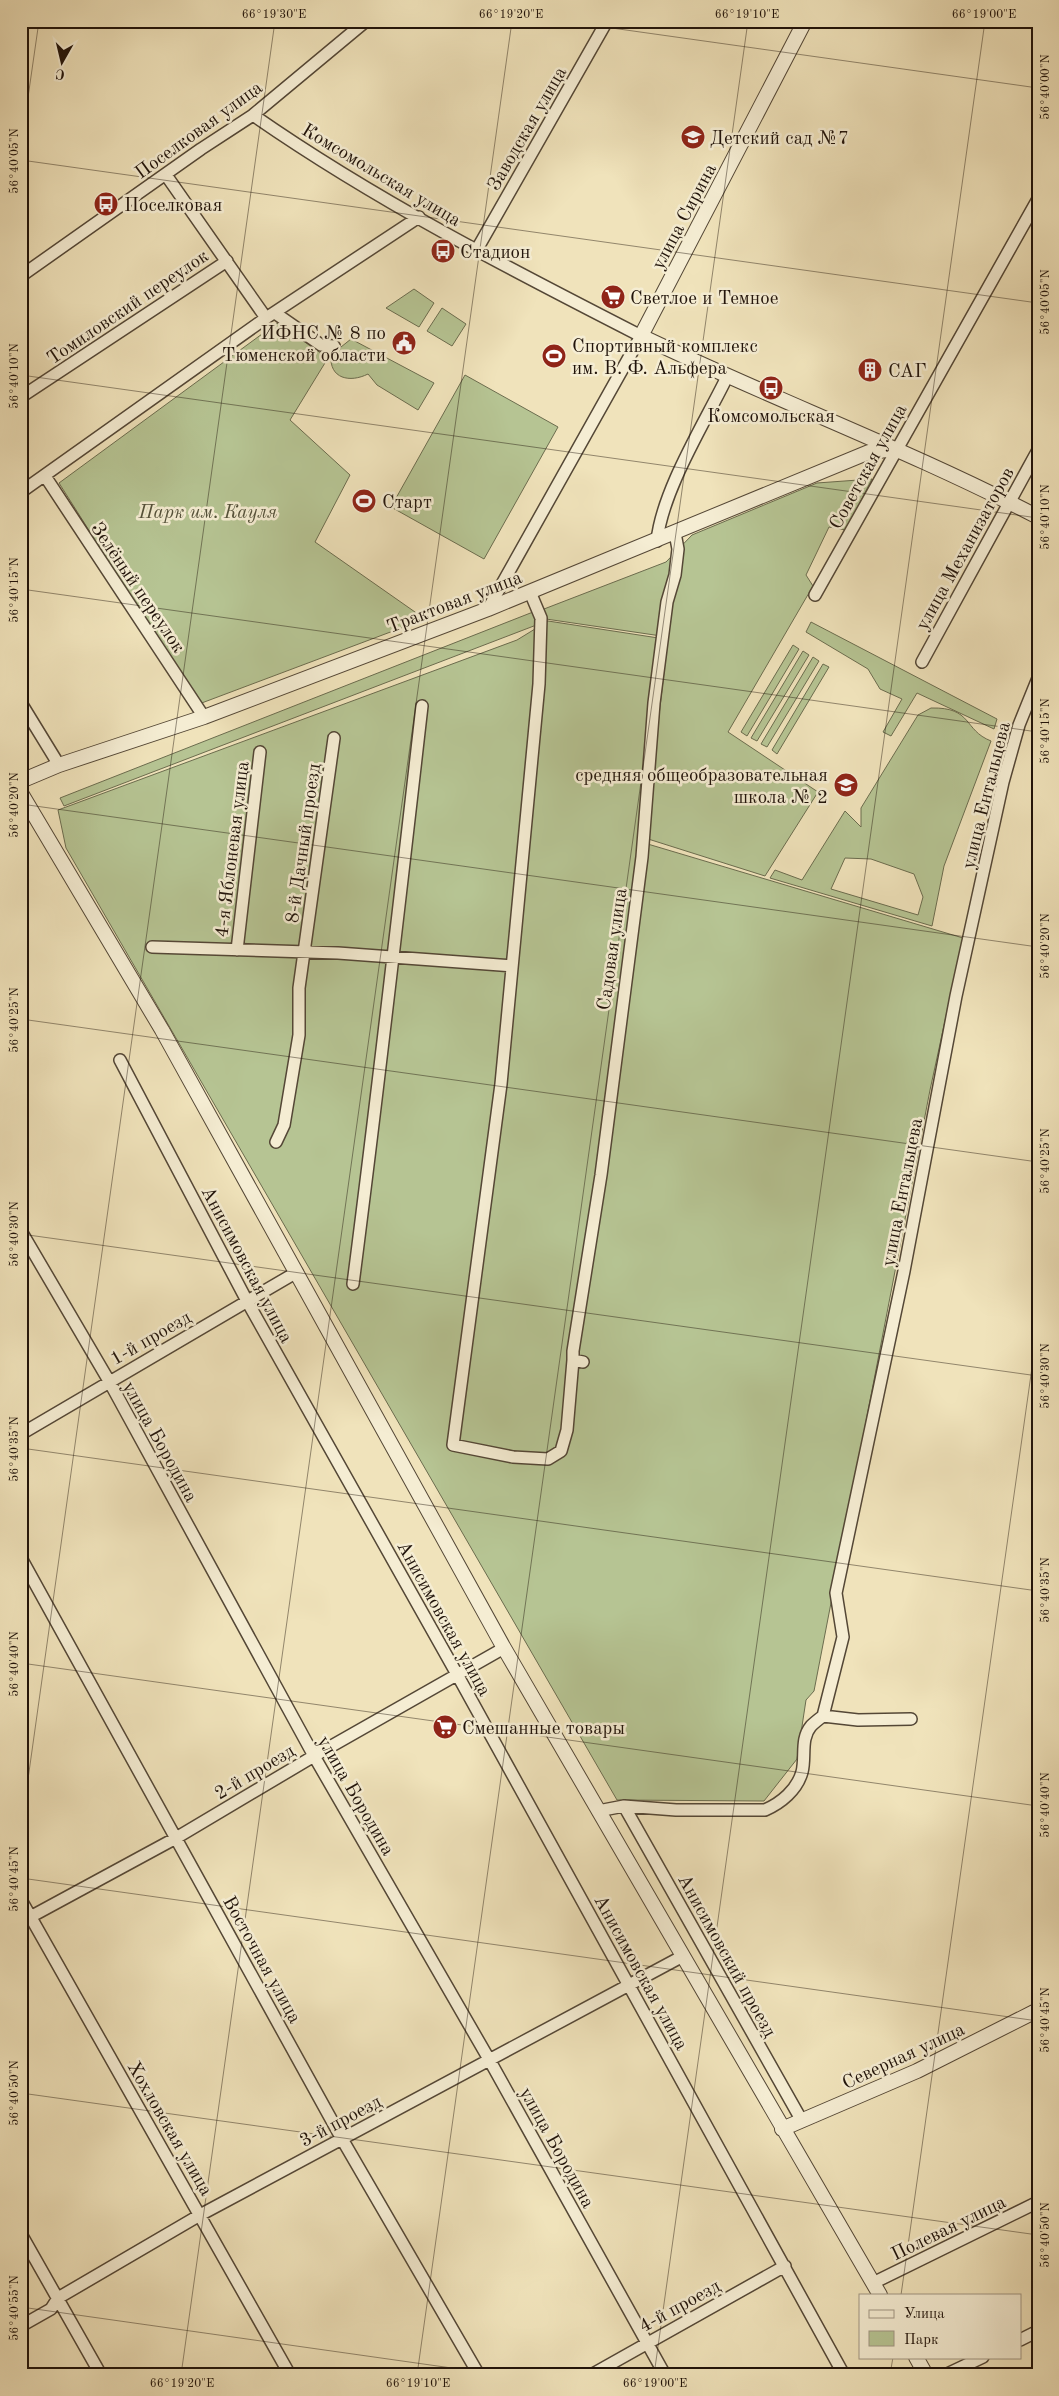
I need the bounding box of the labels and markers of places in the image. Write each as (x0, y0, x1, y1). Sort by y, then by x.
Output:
school or university icon: Детский сад №7 (680, 124, 706, 150)
place label: Детский сад №7 (710, 130, 849, 149)
bus stop icon: Поселковая (93, 191, 119, 217)
place label: Поселковая (124, 197, 222, 216)
bus stop icon: Стадион (430, 238, 456, 264)
place label: Стадион (460, 244, 530, 263)
supermarket icon: Светлое и Темное (600, 284, 626, 310)
place label: Светлое и Темное (630, 290, 778, 309)
place label: ИФНС № 8 по Тюменской области (222, 325, 386, 366)
public building icon: ИФНС № 8 по Тюменской области (391, 330, 417, 356)
place label: Спортивный комплекс им. В. Ф. Альфера (572, 338, 758, 379)
sports icon: Спортивный комплекс им. В. Ф. Альфера (541, 343, 567, 369)
building icon: САГ (857, 357, 883, 383)
place label: САГ (888, 363, 927, 382)
bus stop icon: Комсомольская (758, 375, 784, 401)
place label: Комсомольская (707, 408, 835, 427)
sports icon: Старт (351, 488, 377, 514)
place label: Старт (382, 494, 432, 513)
place label: средняя общеобразовательная школа № 2 (575, 767, 828, 808)
school or university icon: средняя общеобразовательная школа № 2 (833, 772, 859, 798)
supermarket icon: Смешанные товары (432, 1714, 458, 1740)
place label: Смешанные товары (462, 1720, 625, 1739)

